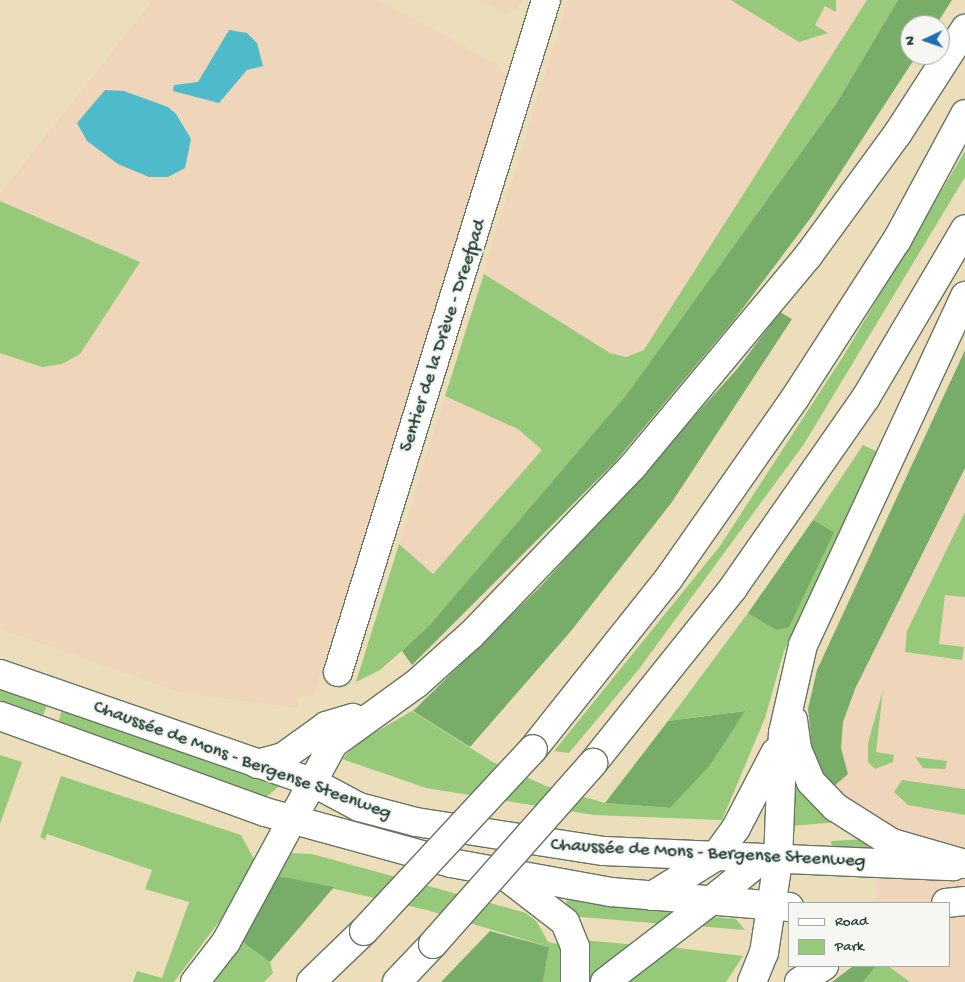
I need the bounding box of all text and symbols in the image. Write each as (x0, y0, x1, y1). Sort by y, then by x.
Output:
north arrow (900, 15, 950, 65)
text: N (902, 36, 919, 46)
street label: Sentier de la Drève - Dreefpad (396, 217, 492, 455)
street label: Chaussée de Mons - Bergense Steenweg (90, 696, 394, 826)
street label: Chaussée de Mons - Bergense Steenweg (550, 834, 866, 874)
legend (788, 902, 950, 967)
text: Road (835, 913, 868, 931)
text: Park (835, 938, 864, 956)

